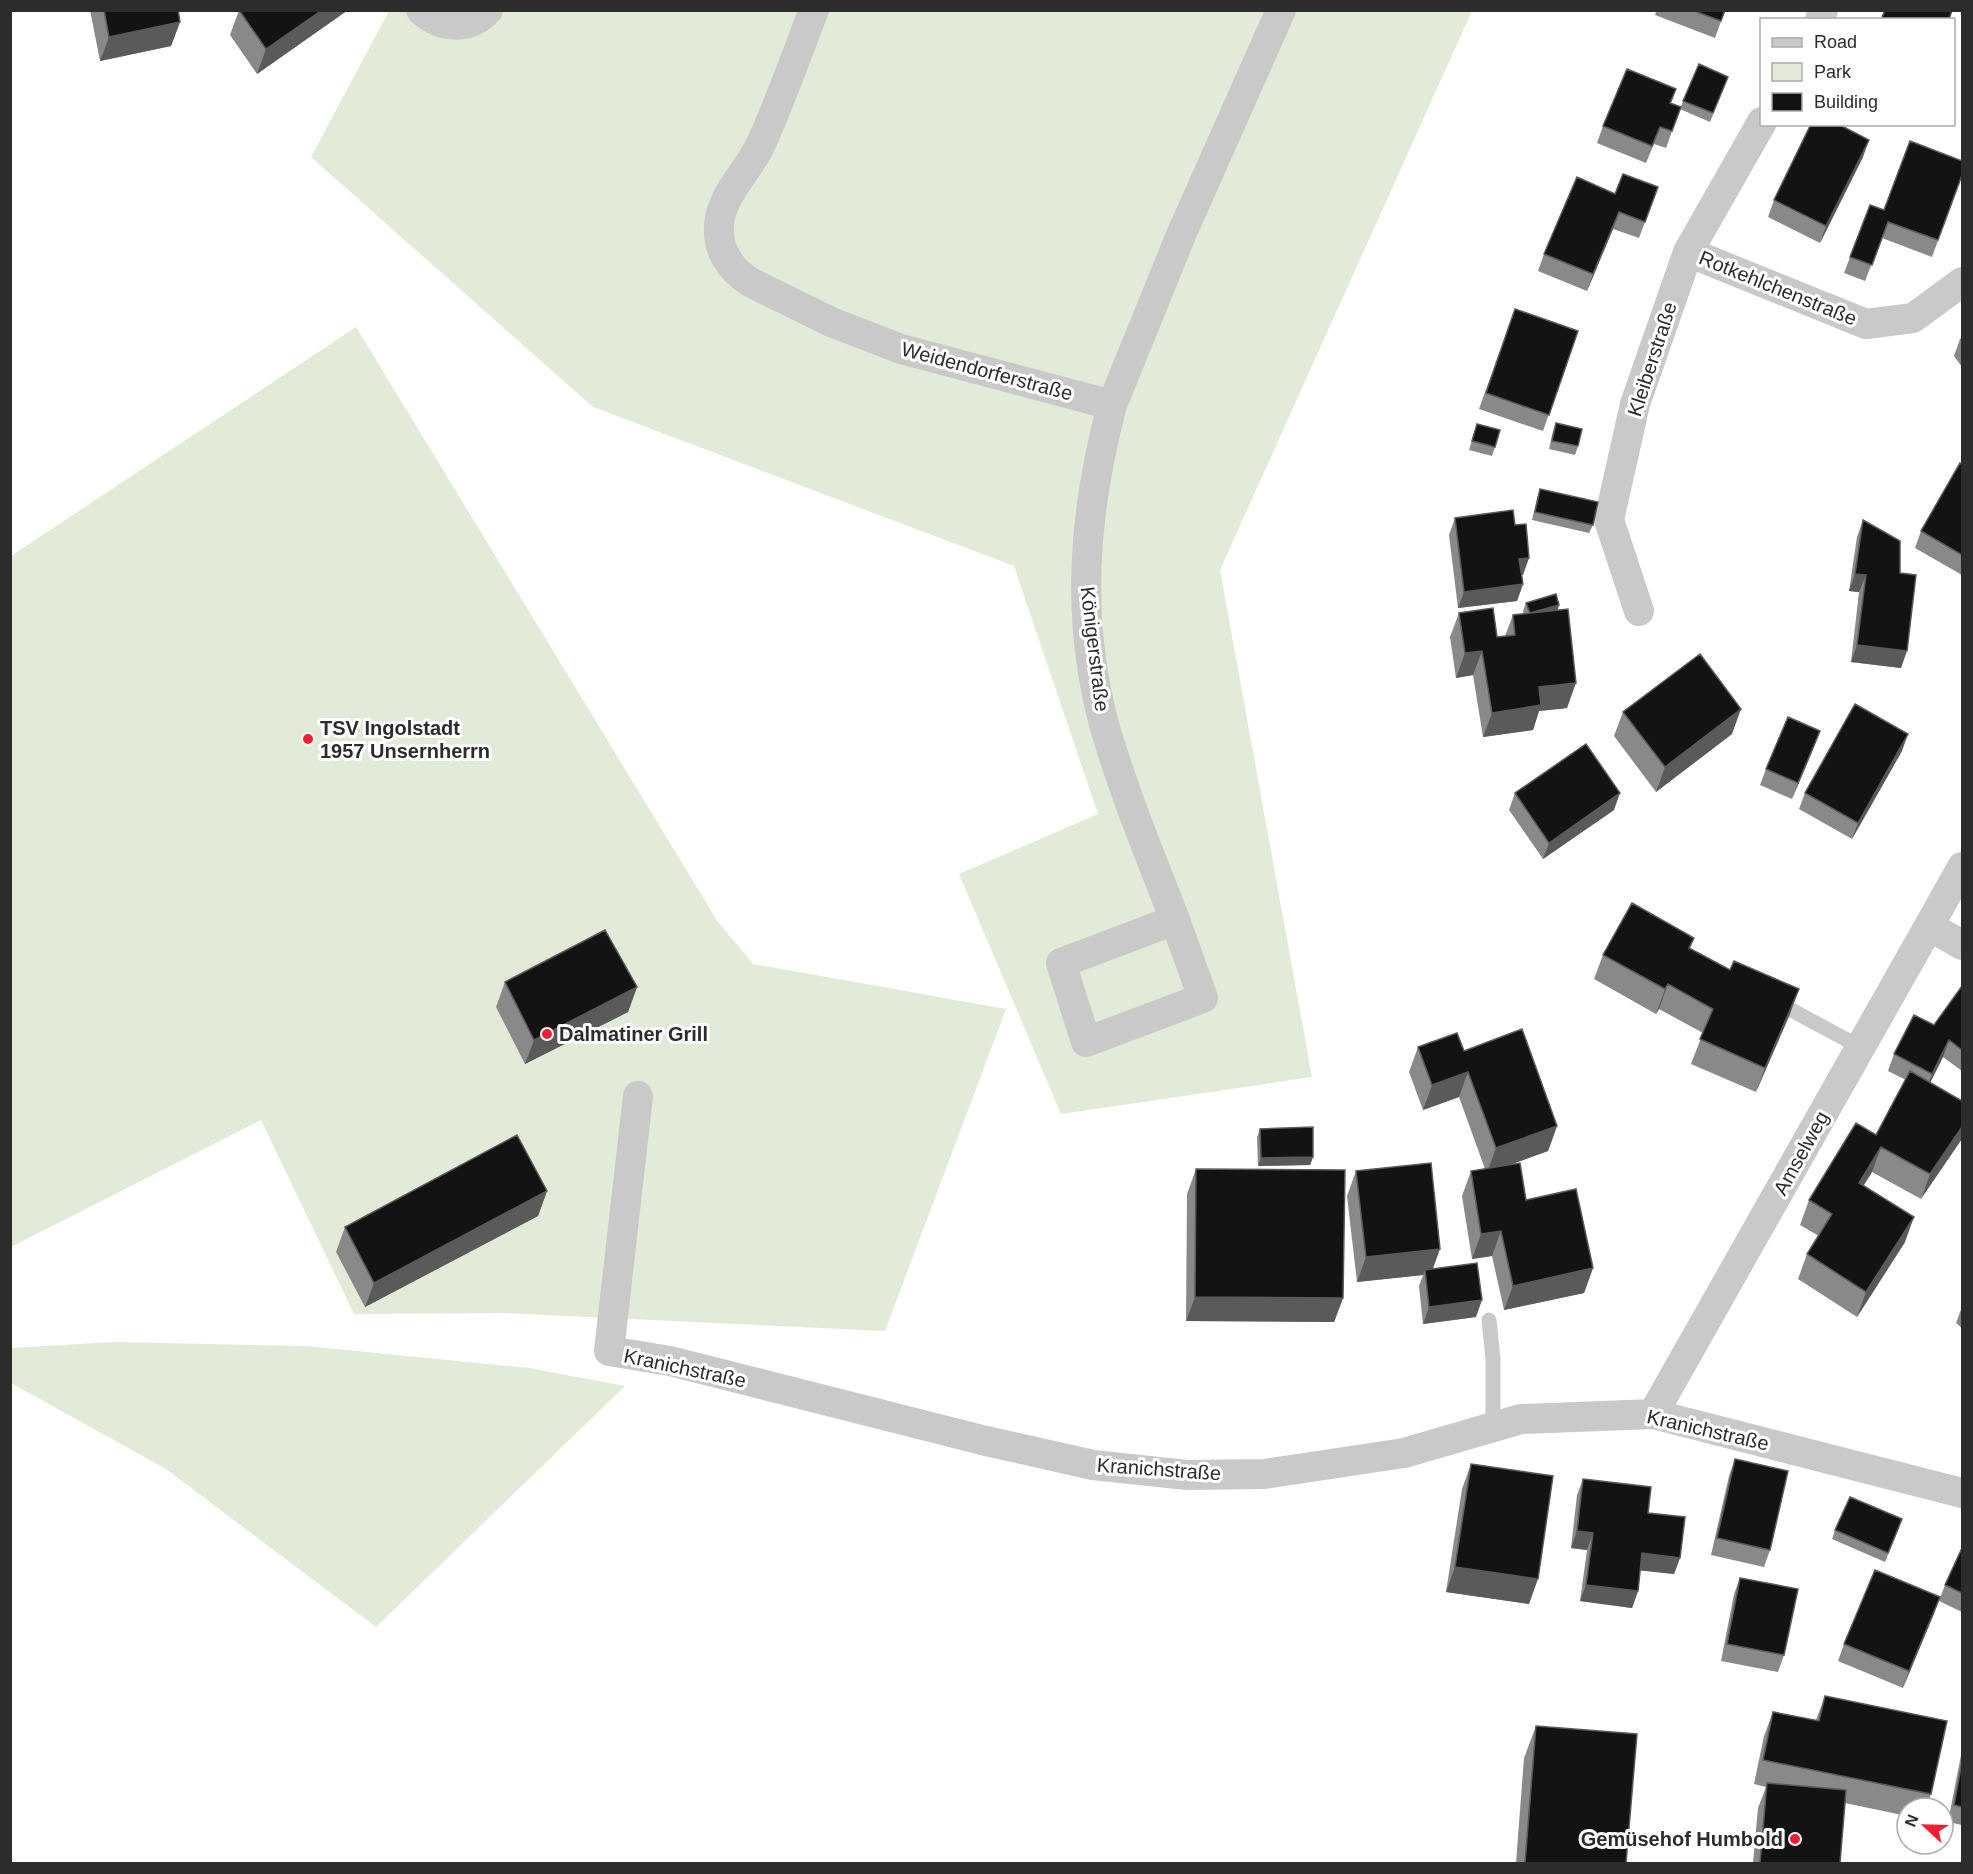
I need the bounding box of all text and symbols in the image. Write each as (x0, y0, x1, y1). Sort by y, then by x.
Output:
legend (1760, 18, 1955, 126)
text: Road (1814, 32, 1857, 52)
text: Park (1814, 62, 1852, 82)
text: Building (1814, 92, 1878, 112)
street label: Rotkehlchenstraße (1696, 246, 1860, 330)
street label: Kleiberstraße (1623, 299, 1681, 419)
street label: Weidendorferstraße (899, 338, 1075, 404)
street label: Königerstraße (1076, 585, 1114, 713)
place label: TSV Ingolstadt 1957 Unsernherrn (320, 717, 490, 762)
marker: TSV Ingolstadt 1957 Unsernherrn (301, 732, 315, 746)
place label: Dalmatiner Grill (559, 1023, 708, 1045)
marker: Dalmatiner Grill (540, 1027, 554, 1041)
street label: Amselweg (1769, 1107, 1833, 1199)
street label: Kranichstraße (622, 1344, 748, 1392)
street label: Kranichstraße (1645, 1405, 1771, 1455)
street label: Kranichstraße (1096, 1454, 1222, 1484)
north arrow (1895, 1796, 1955, 1856)
text: N (1902, 1812, 1922, 1829)
place label: Gemüsehof Humbold (1581, 1828, 1783, 1850)
marker: Gemüsehof Humbold (1788, 1832, 1802, 1846)

